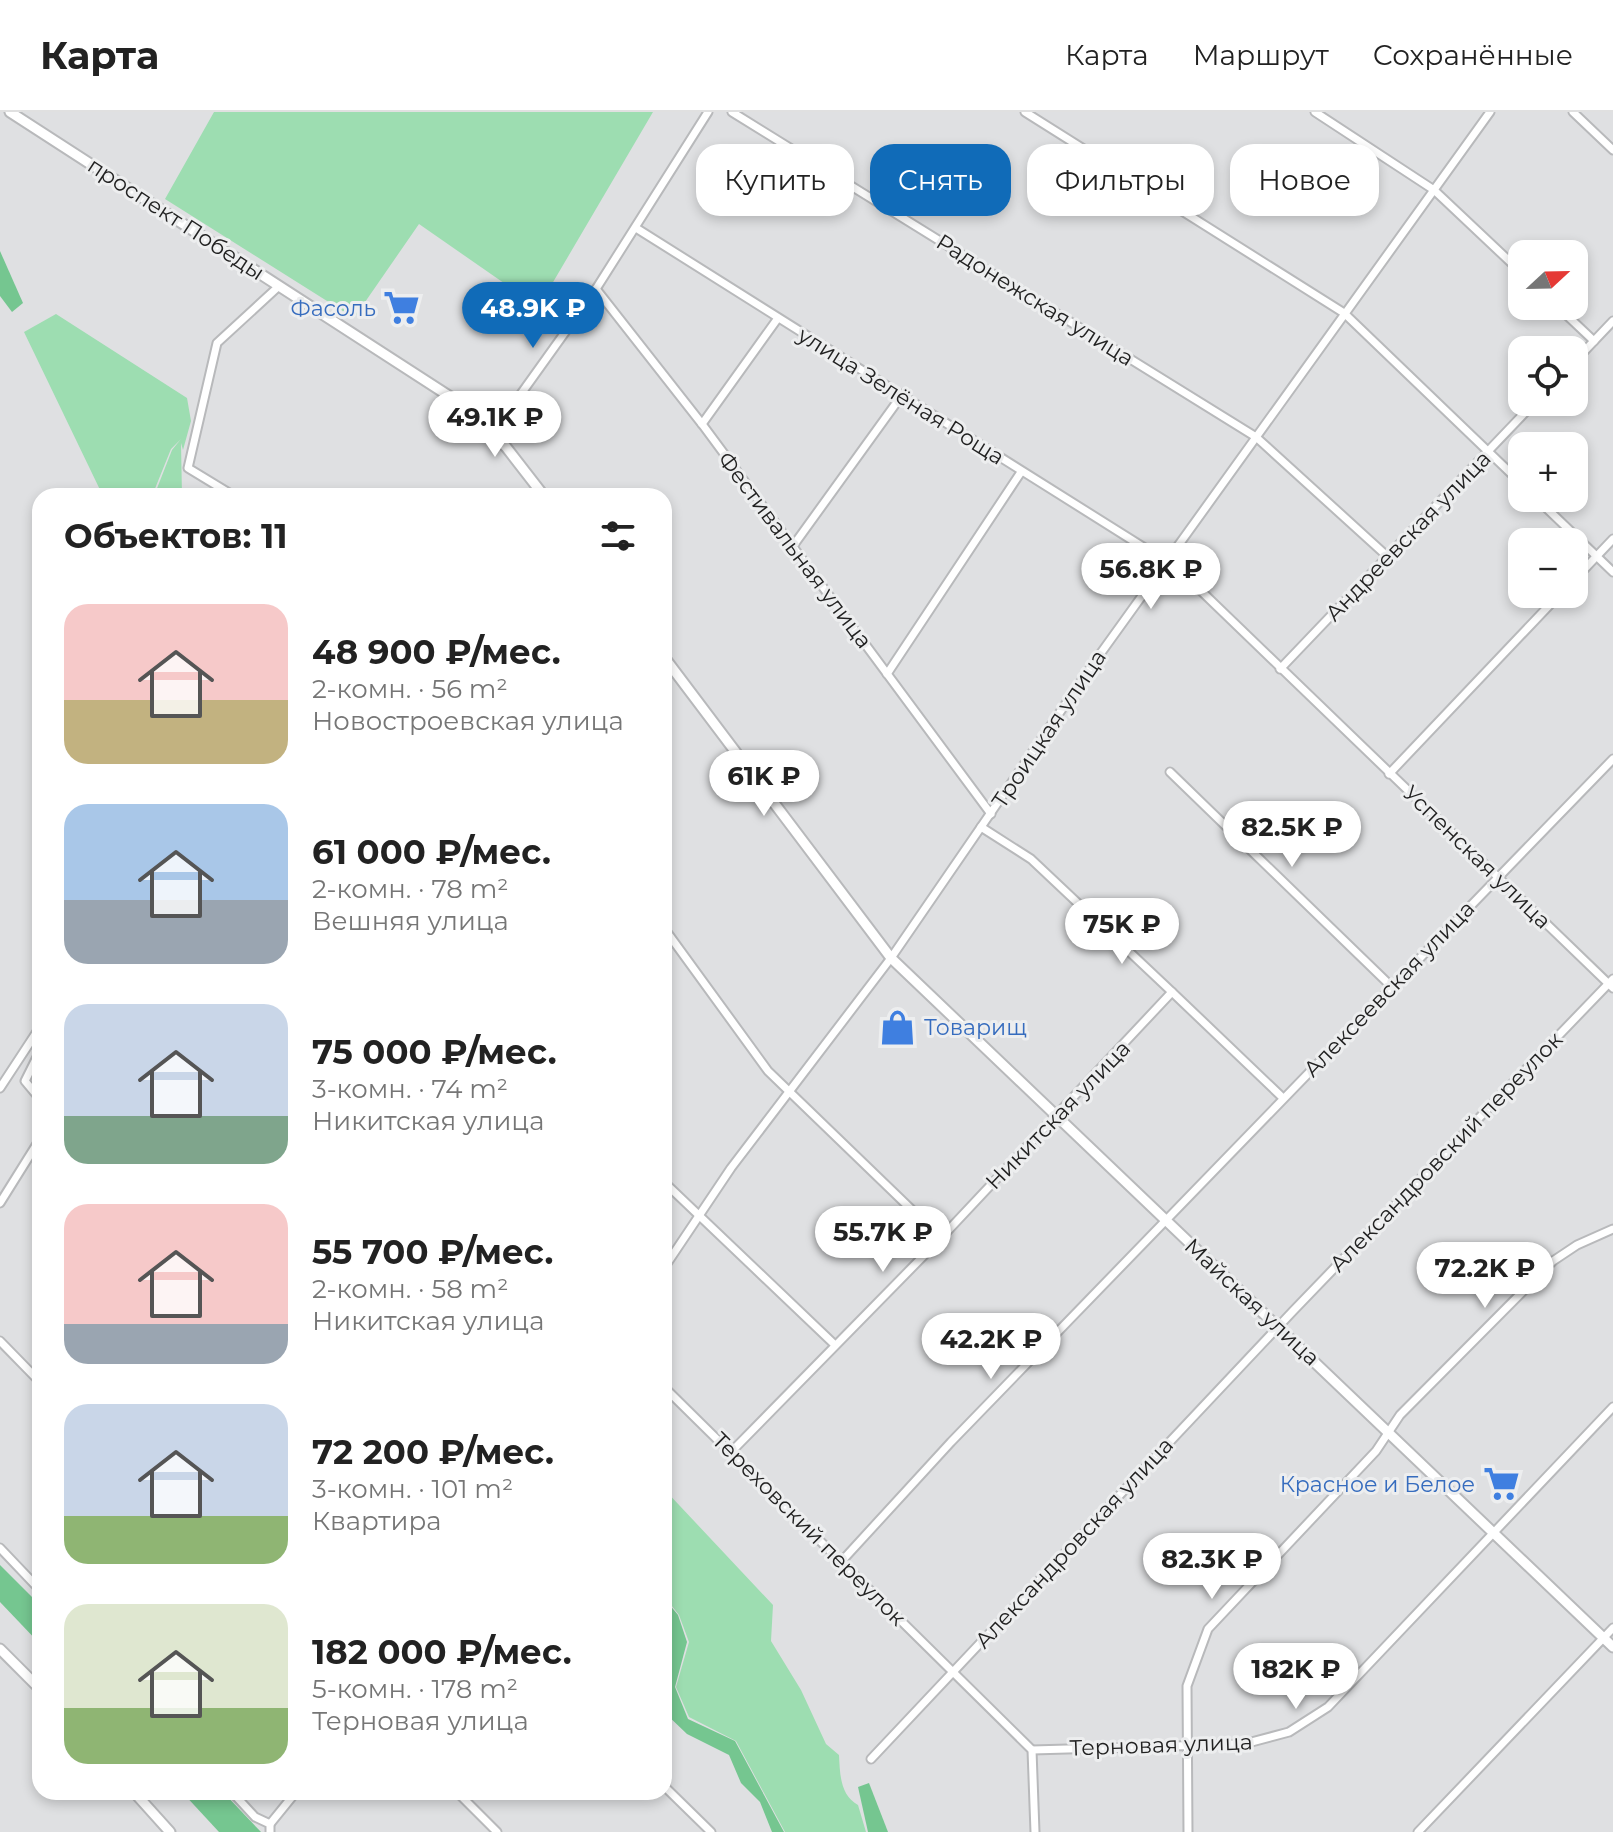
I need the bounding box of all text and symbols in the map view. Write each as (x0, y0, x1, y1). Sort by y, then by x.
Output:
text: Карта (40, 32, 159, 79)
text: Карта (1065, 38, 1149, 72)
text: Маршрут (1193, 38, 1329, 72)
text: Сохранённые (1373, 38, 1573, 72)
chip: Купить (696, 144, 854, 216)
chip: Снять (870, 144, 1011, 216)
chip: Фильтры (1027, 144, 1214, 216)
chip: Новое (1230, 144, 1379, 216)
street label: проспект Победы (83, 152, 269, 286)
street label: Радонежская улица (931, 228, 1139, 372)
north arrow (1508, 240, 1588, 320)
map controls (1508, 240, 1588, 608)
pin: 48.9K ₽ (459, 282, 607, 350)
supermarket icon: Фасоль (383, 289, 421, 327)
text: 48.9K ₽ (480, 292, 586, 324)
place label: Фасоль (291, 295, 376, 322)
street label: улица Зелёная Роща (792, 321, 1009, 471)
button: locate (1508, 336, 1588, 416)
pin: 49.1K ₽ (421, 391, 569, 459)
text: 49.1K ₽ (446, 401, 544, 433)
button: + (1508, 432, 1588, 512)
street label: Андреевская улица (1320, 445, 1496, 627)
street label: Фестивальная улица (712, 446, 878, 654)
icon: filters (596, 514, 640, 558)
text: Объектов: 11 (64, 515, 288, 557)
button: − (1508, 528, 1588, 608)
pin: 56.8K ₽ (1077, 543, 1225, 611)
text: 56.8K ₽ (1099, 553, 1203, 585)
text: 48 900 ₽/мес. (312, 631, 561, 673)
icon: home (128, 636, 224, 732)
street label: Троицкая улица (986, 645, 1112, 813)
text: 2-комн. · 56 m² (312, 673, 508, 705)
text: Новостроевская улица (312, 705, 624, 737)
pin: 61K ₽ (708, 750, 820, 818)
text: 61K ₽ (727, 760, 801, 792)
street label: Успенская улица (1397, 780, 1557, 934)
pin: 82.5K ₽ (1218, 801, 1366, 869)
text: 82.5K ₽ (1241, 811, 1343, 843)
text: 61 000 ₽/мес. (312, 831, 551, 873)
icon: home (128, 836, 224, 932)
text: 2-комн. · 78 m² (312, 873, 508, 905)
street label: Алексеевская улица (1298, 895, 1480, 1083)
pin: 75K ₽ (1066, 898, 1178, 966)
text: Вешняя улица (312, 905, 509, 937)
text: 75K ₽ (1083, 908, 1161, 940)
shop icon: Товарищ (879, 1008, 917, 1046)
place label: Товарищ (924, 1014, 1027, 1041)
street label: Александровский переулок (1324, 1026, 1568, 1278)
text: 75 000 ₽/мес. (312, 1031, 557, 1073)
street label: Никитская улица (980, 1035, 1136, 1195)
icon: home (128, 1036, 224, 1132)
text: 3-комн. · 74 m² (312, 1073, 508, 1105)
text: Никитская улица (312, 1105, 544, 1137)
pin: 55.7K ₽ (809, 1206, 957, 1274)
text: 55.7K ₽ (833, 1216, 933, 1248)
text: 55 700 ₽/мес. (312, 1231, 553, 1273)
street label: Майская улица (1179, 1233, 1325, 1371)
icon: home (128, 1236, 224, 1332)
pin: 72.2K ₽ (1411, 1242, 1559, 1310)
text: 72.2K ₽ (1435, 1252, 1535, 1284)
text: 2-комн. · 58 m² (312, 1273, 508, 1305)
text: Никитская улица (312, 1305, 544, 1337)
pin: 42.2K ₽ (917, 1313, 1065, 1381)
text: 42.2K ₽ (940, 1323, 1042, 1355)
street label: Тереховский переулок (707, 1427, 912, 1632)
text: 72 200 ₽/мес. (312, 1431, 554, 1473)
street label: Александровская улица (969, 1432, 1179, 1654)
icon: home (128, 1436, 224, 1532)
supermarket icon: Красное и Белое (1482, 1465, 1520, 1503)
place label: Красное и Белое (1280, 1471, 1475, 1498)
text: 3-комн. · 101 m² (312, 1473, 513, 1505)
text: Квартира (312, 1505, 441, 1537)
pin: 82.3K ₽ (1138, 1533, 1286, 1601)
text: 82.3K ₽ (1161, 1543, 1263, 1575)
text: 182 000 ₽/мес. (312, 1631, 572, 1673)
icon: home (128, 1636, 224, 1732)
pin: 182K ₽ (1231, 1643, 1361, 1711)
text: 182K ₽ (1251, 1653, 1341, 1685)
text: 5-комн. · 178 m² (312, 1673, 518, 1705)
text: Терновая улица (312, 1705, 529, 1737)
street label: Терновая улица (1069, 1728, 1253, 1762)

